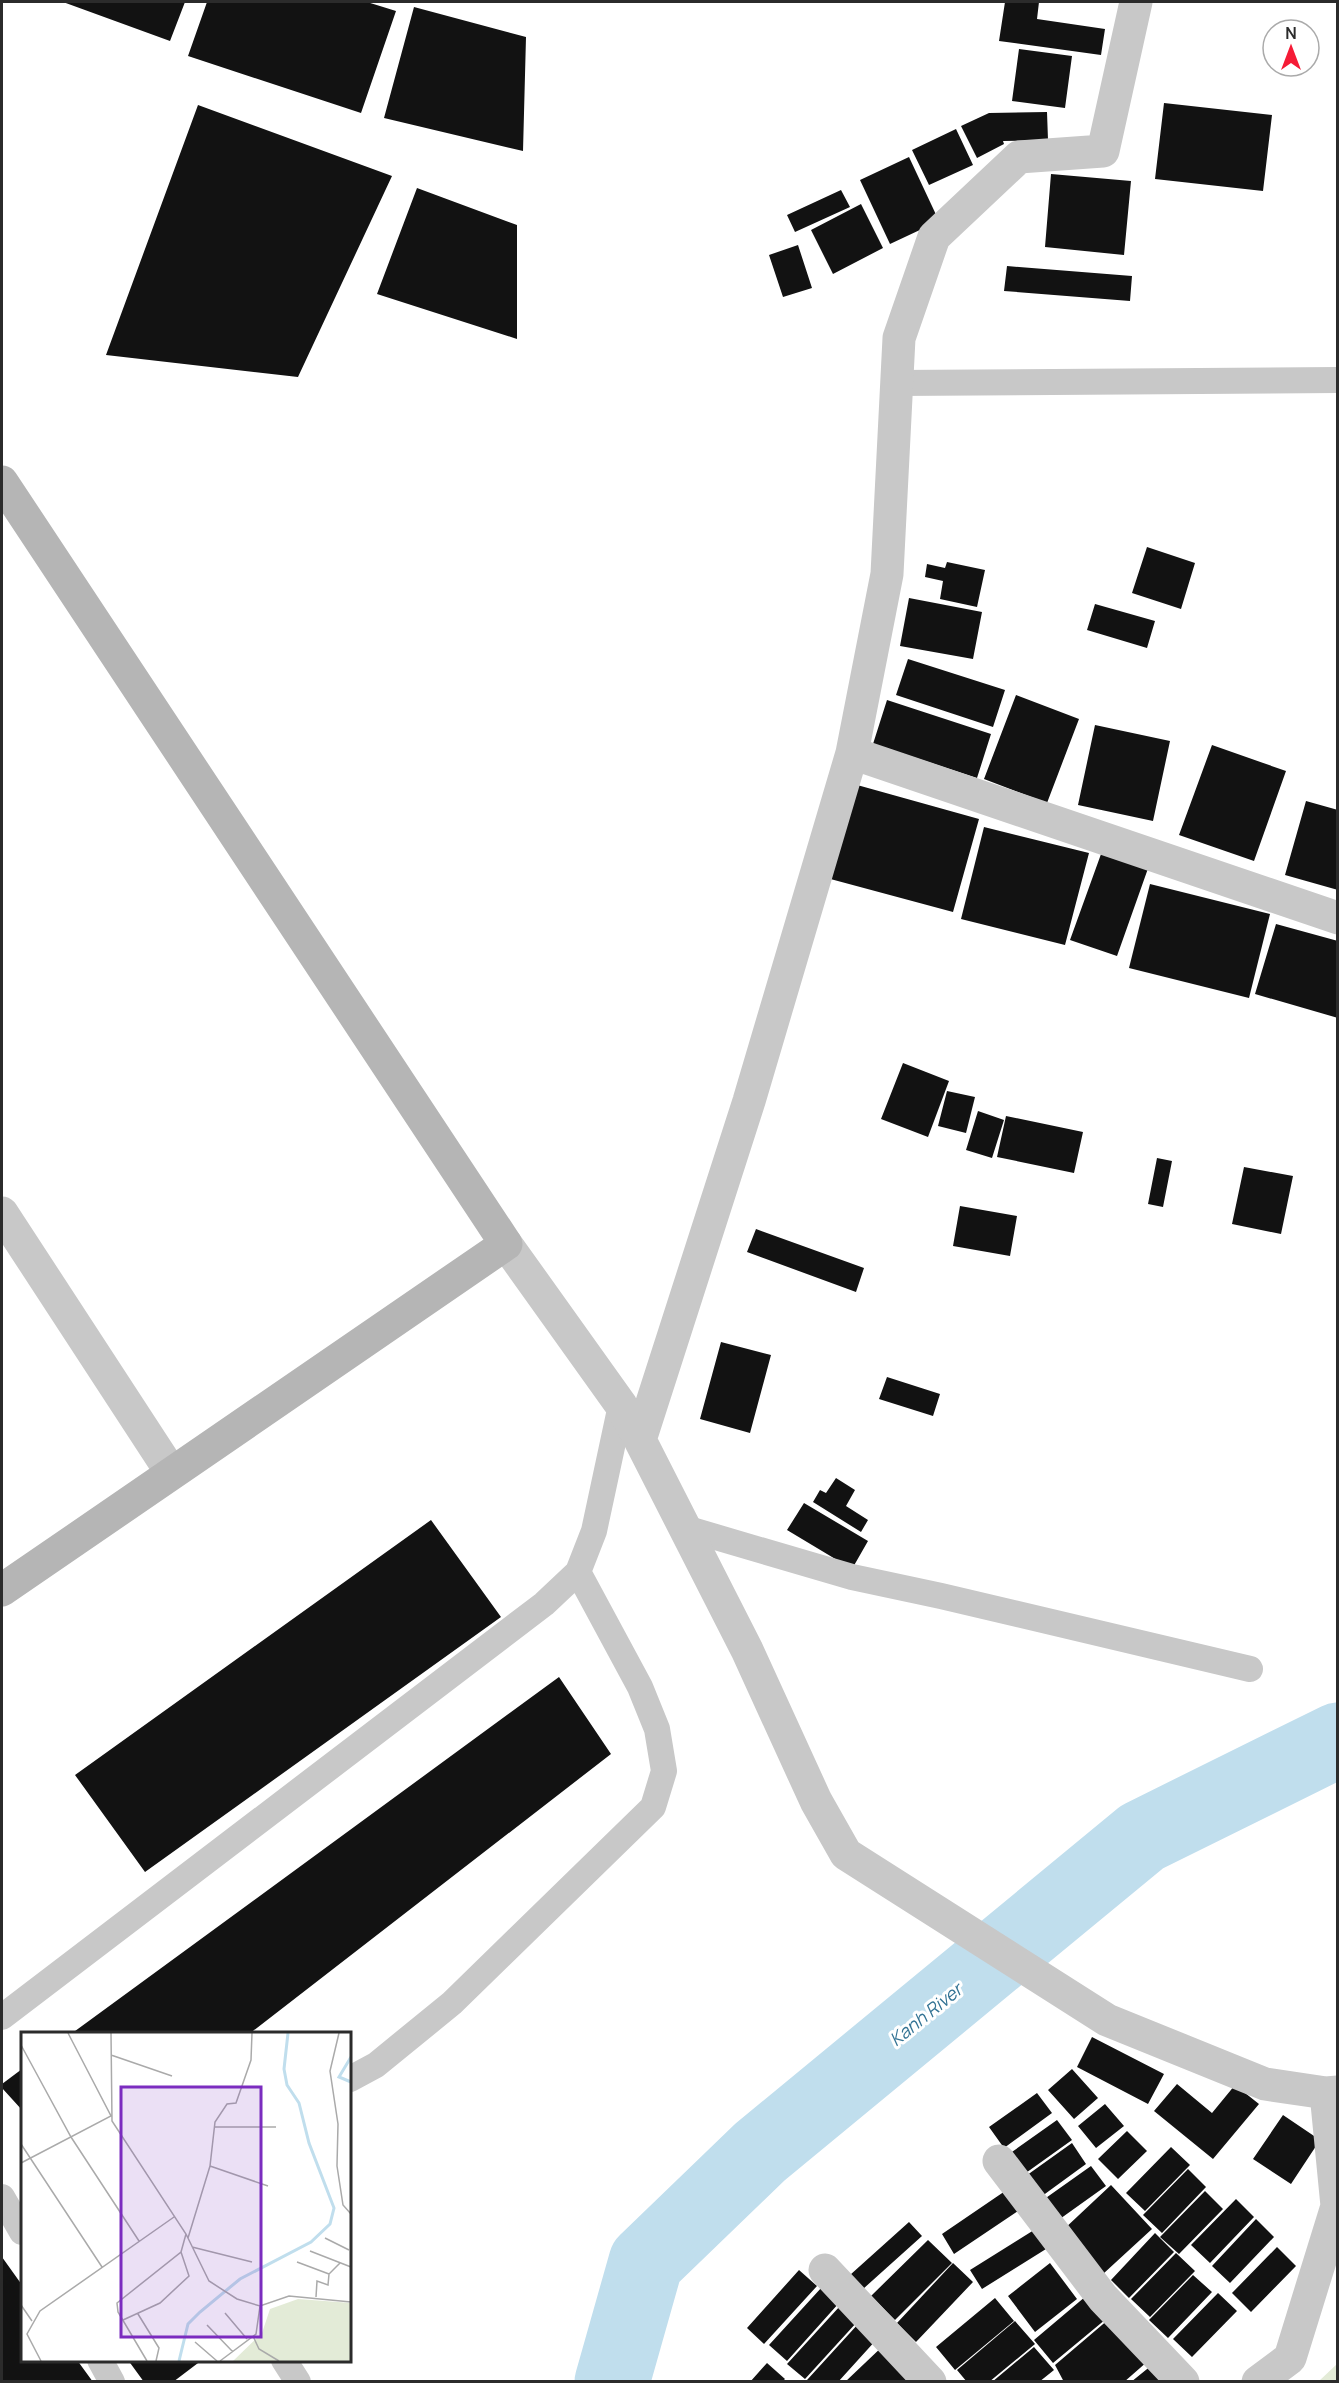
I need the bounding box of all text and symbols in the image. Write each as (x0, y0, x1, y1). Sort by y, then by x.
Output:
north arrow (1261, 18, 1321, 78)
text: N (1285, 22, 1297, 44)
water label: Kanh River (884, 1976, 969, 2051)
inset map (21, 2032, 351, 2362)

